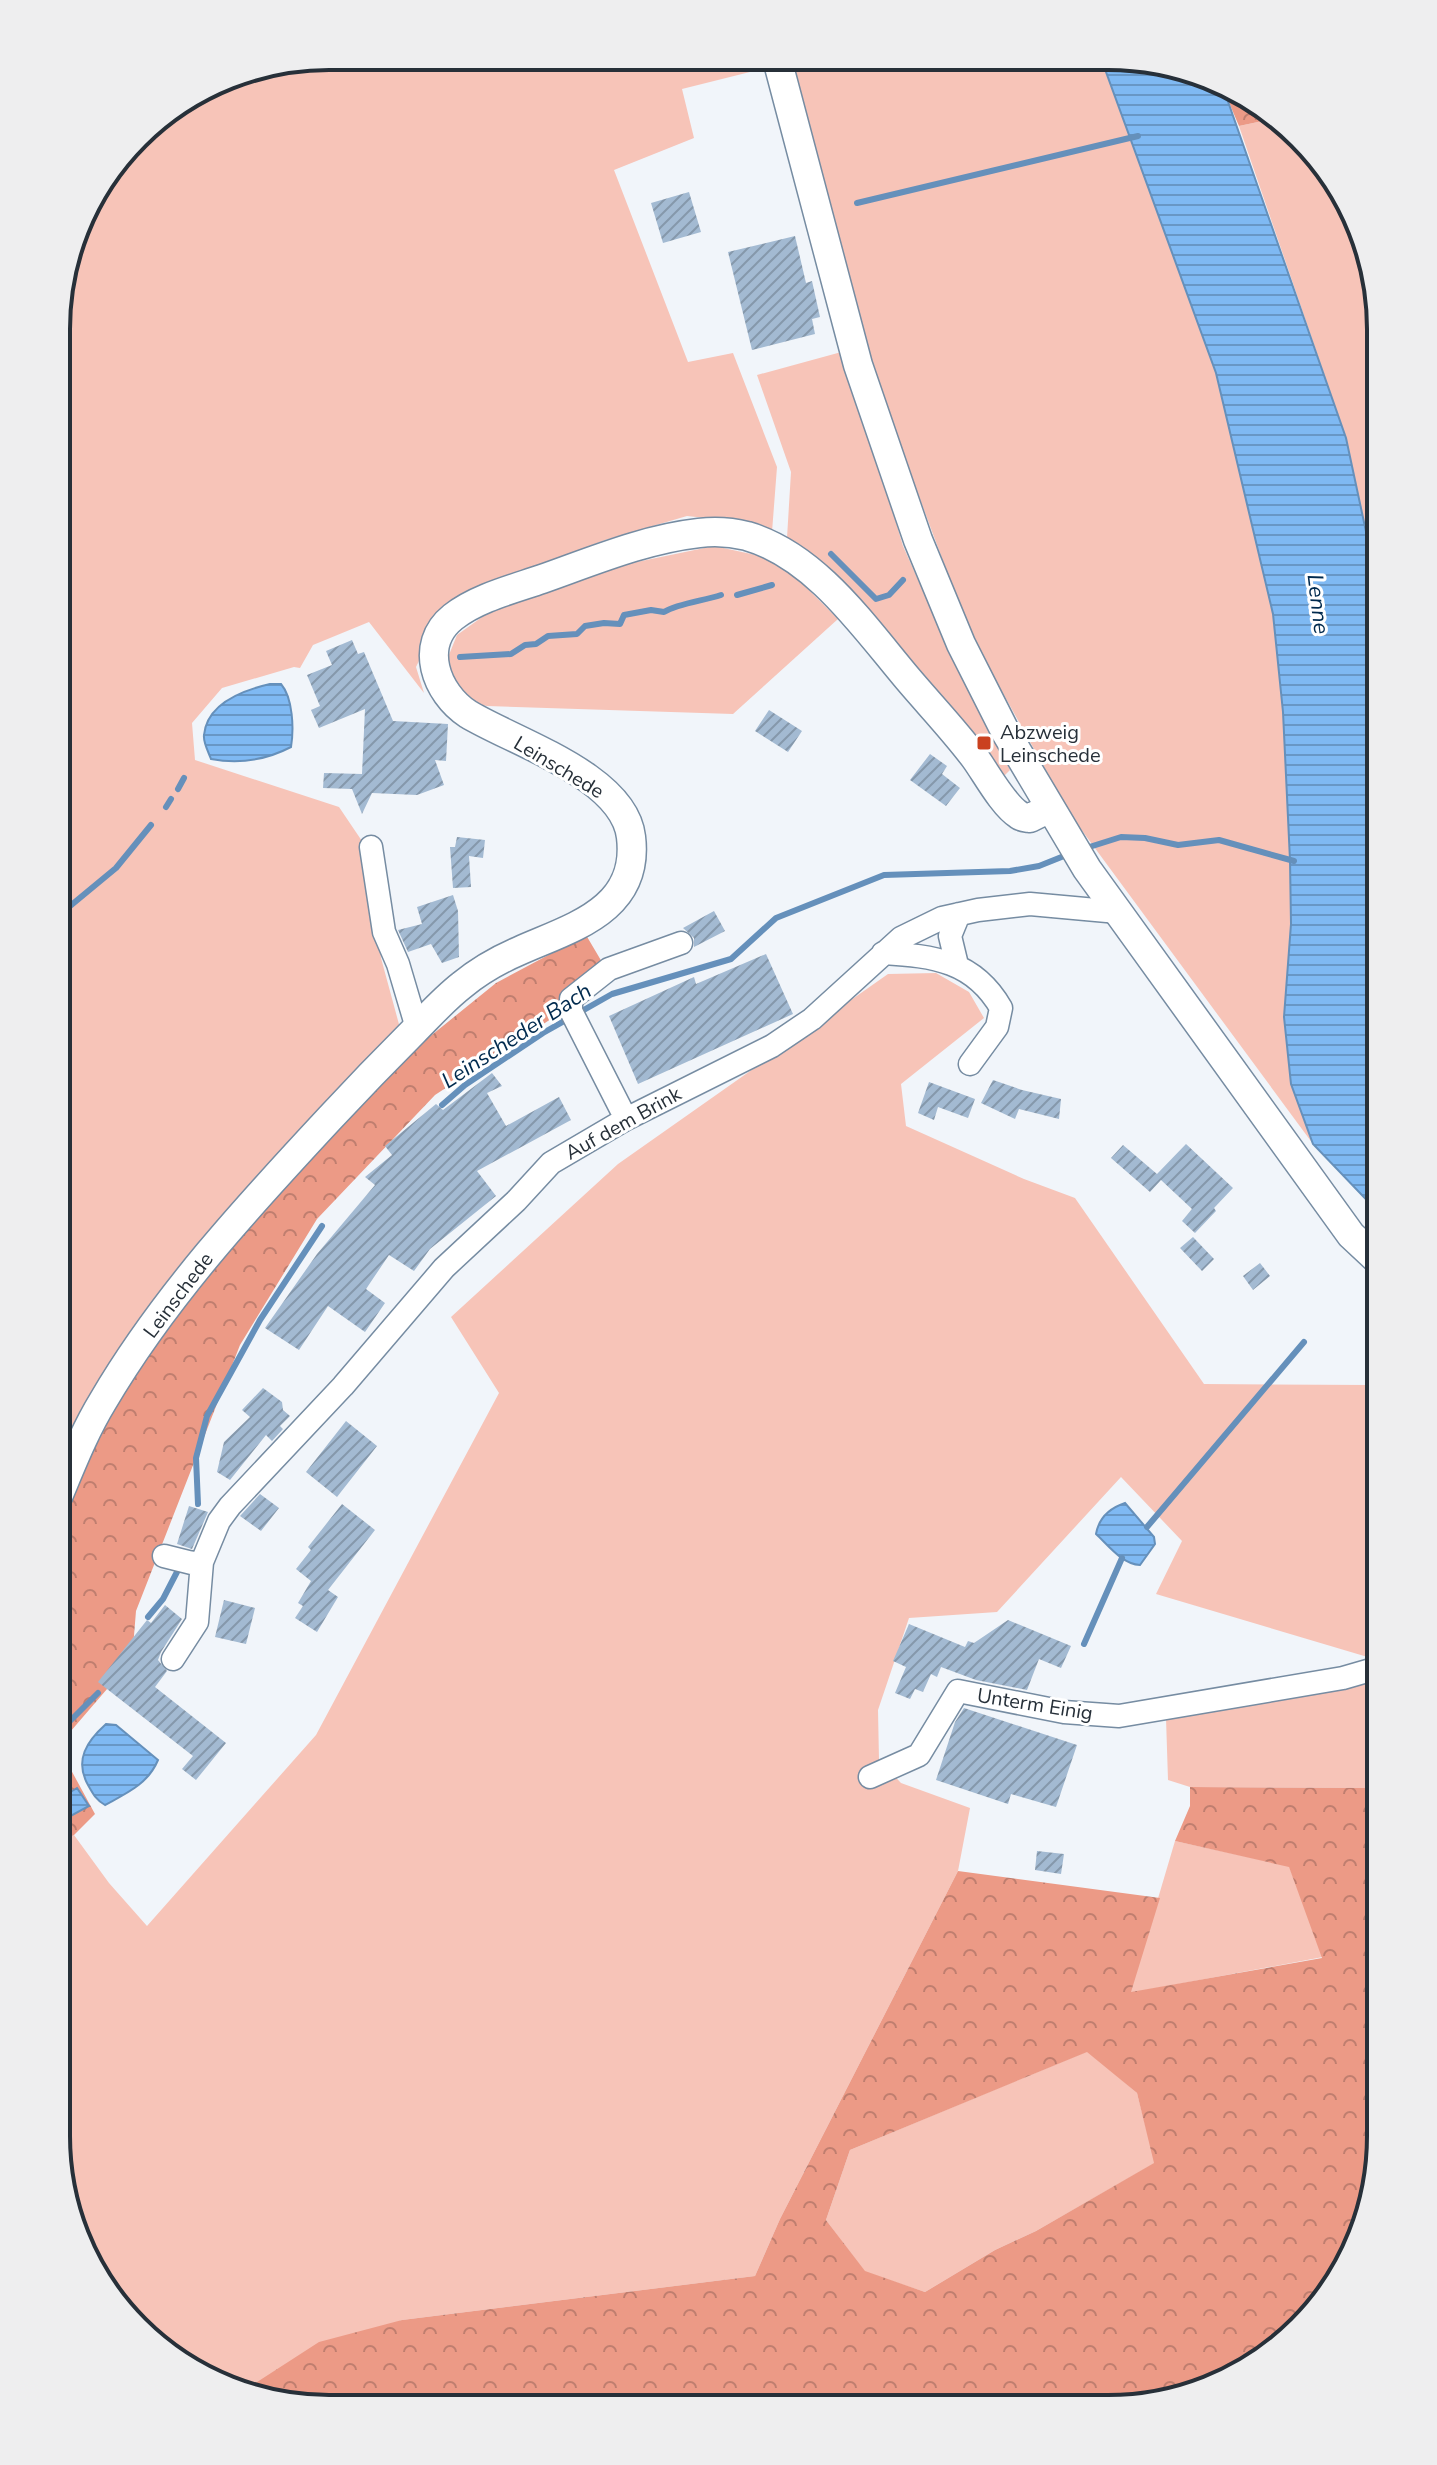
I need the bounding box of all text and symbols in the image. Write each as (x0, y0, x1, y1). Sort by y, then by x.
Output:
water label: Lenne (1299, 572, 1337, 636)
place label: Abzweig Leinschede (1000, 719, 1101, 769)
street label: Leinschede (509, 730, 609, 805)
marker: Abzweig Leinschede (975, 734, 993, 752)
water label: Leinscheder Bach (436, 976, 597, 1096)
street label: Auf dem Brink (560, 1080, 687, 1166)
street label: Leinschede (137, 1247, 219, 1344)
street label: Unterm Einig (975, 1682, 1095, 1727)

